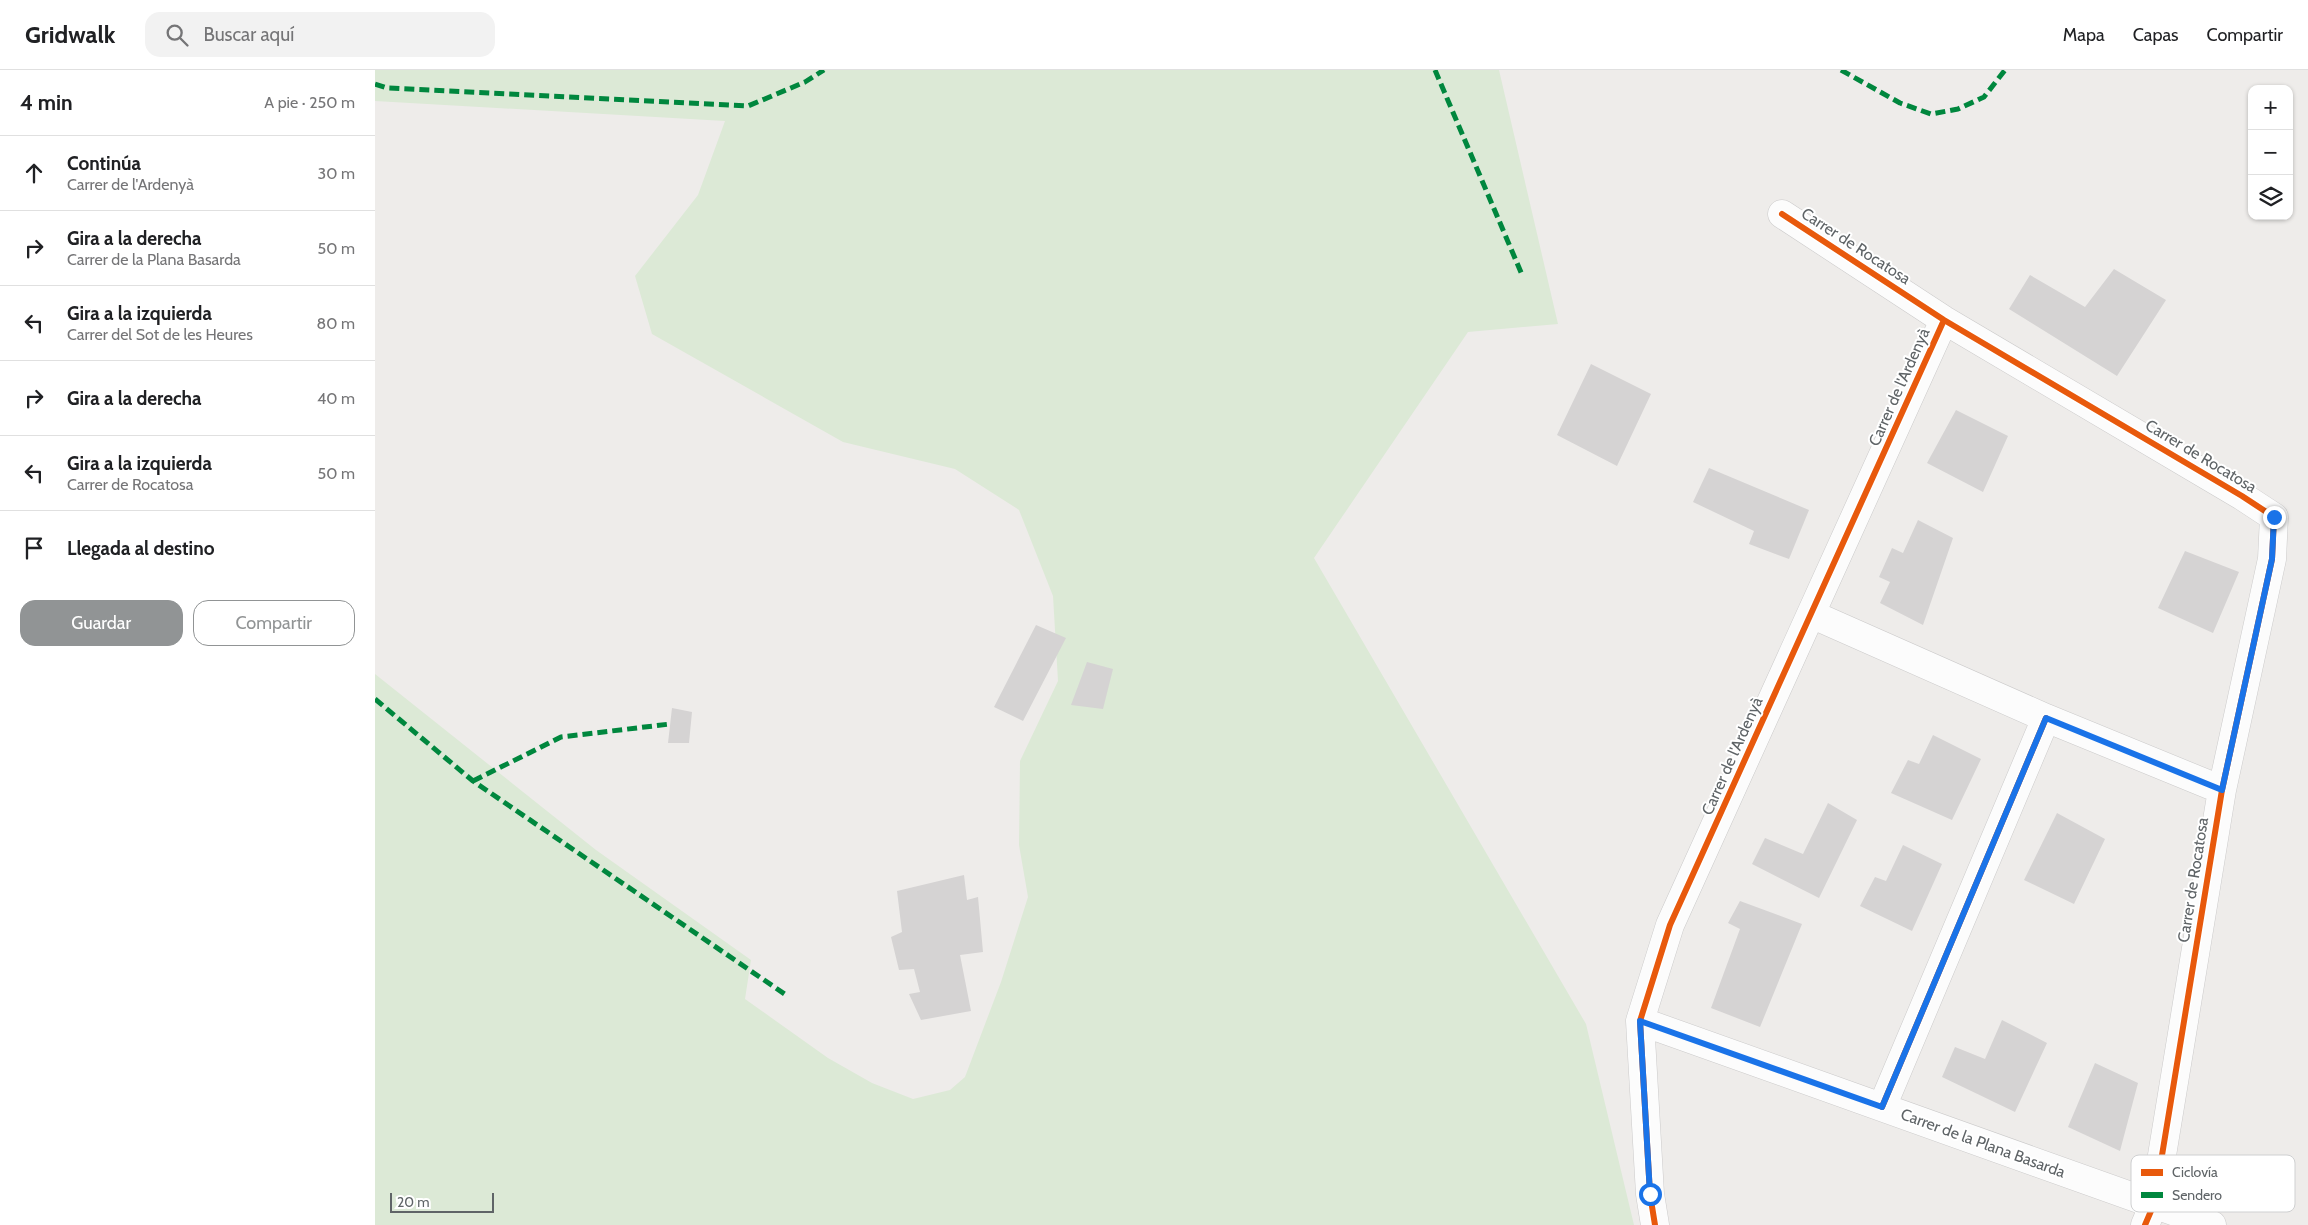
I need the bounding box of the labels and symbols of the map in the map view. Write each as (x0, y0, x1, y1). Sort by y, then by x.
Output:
street label: Carrer de Rocatosa (1798, 204, 1914, 289)
street label: Carrer de l'Ardenyà (1865, 325, 1934, 449)
street label: Carrer de Rocatosa (2142, 415, 2260, 497)
route end (2263, 506, 2286, 529)
street label: Carrer de l'Ardenyà (1698, 694, 1767, 818)
street label: Carrer de Rocatosa (2174, 816, 2212, 944)
street label: Carrer de la Plana Basarda (1898, 1104, 2068, 1182)
legend (2131, 1155, 2295, 1212)
text: Ciclovía (2172, 1163, 2218, 1181)
route start (1639, 1183, 1662, 1206)
text: Sendero (2172, 1186, 2222, 1204)
scale bar (390, 1190, 494, 1213)

